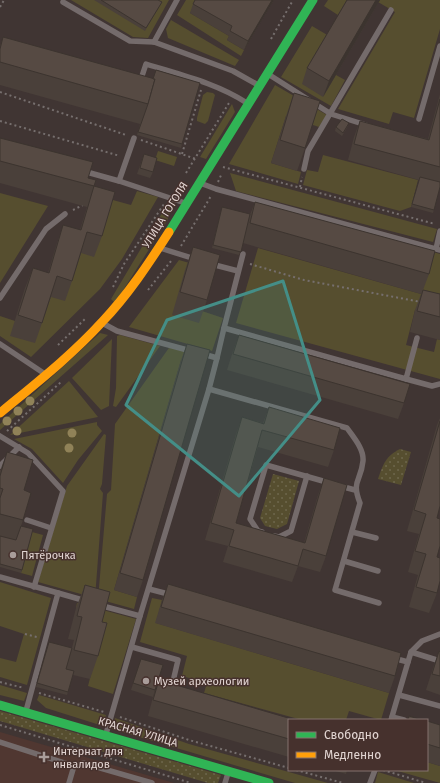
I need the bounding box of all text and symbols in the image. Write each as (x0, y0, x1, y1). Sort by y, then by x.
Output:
street label: УЛИЦА ГОГОЛЯ (139, 179, 191, 251)
place label: Пятёрочка (21, 549, 76, 562)
marker: Пятёрочка (8, 550, 18, 560)
place label: Музей археологии (154, 675, 249, 688)
marker: Музей археологии (141, 676, 151, 686)
street label: КРАСНАЯ УЛИЦА (97, 714, 180, 750)
legend (288, 719, 428, 771)
text: Свободно (324, 728, 379, 742)
place label: Интернат для инвалидов (53, 745, 123, 771)
text: Медленно (324, 748, 381, 762)
marker: Интернат для инвалидов (38, 751, 50, 763)

